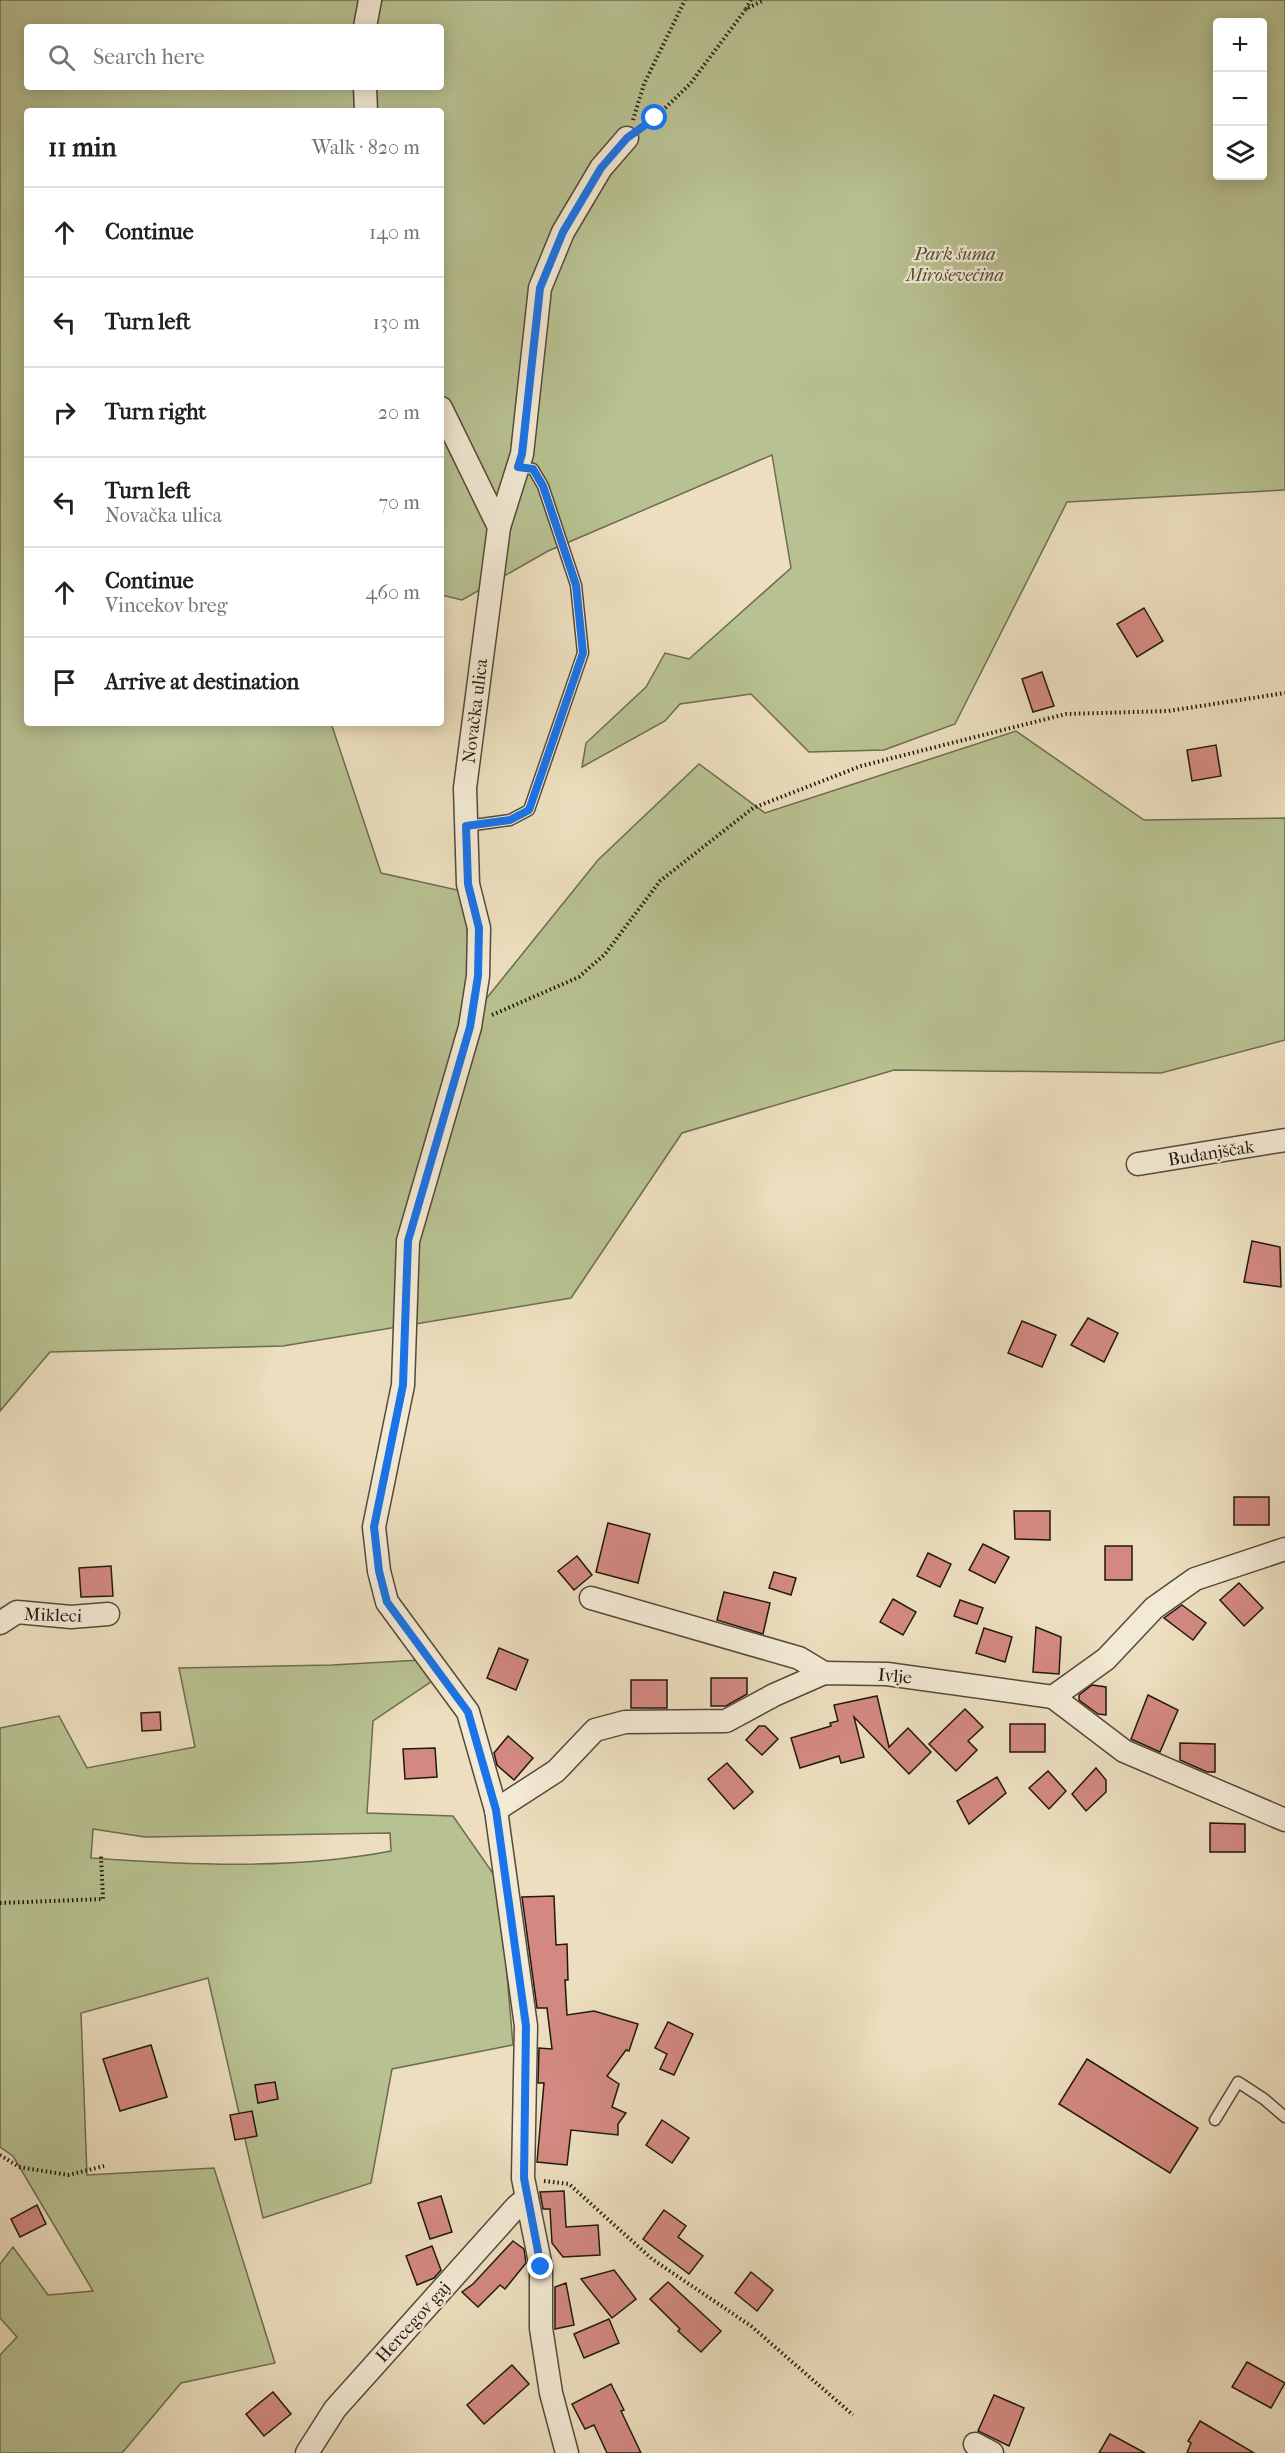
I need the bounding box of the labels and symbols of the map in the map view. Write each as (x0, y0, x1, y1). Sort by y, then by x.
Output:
route start (641, 104, 667, 130)
park label: Park šuma Miroševečina (904, 244, 1004, 286)
street label: Novačka ulica (459, 657, 492, 765)
street label: Budanjščak (1166, 1136, 1256, 1171)
street label: Mikleci (24, 1604, 83, 1627)
street label: Ivlje (877, 1665, 913, 1688)
route end (527, 2253, 553, 2279)
street label: Hercegov gaj (372, 2278, 455, 2367)

